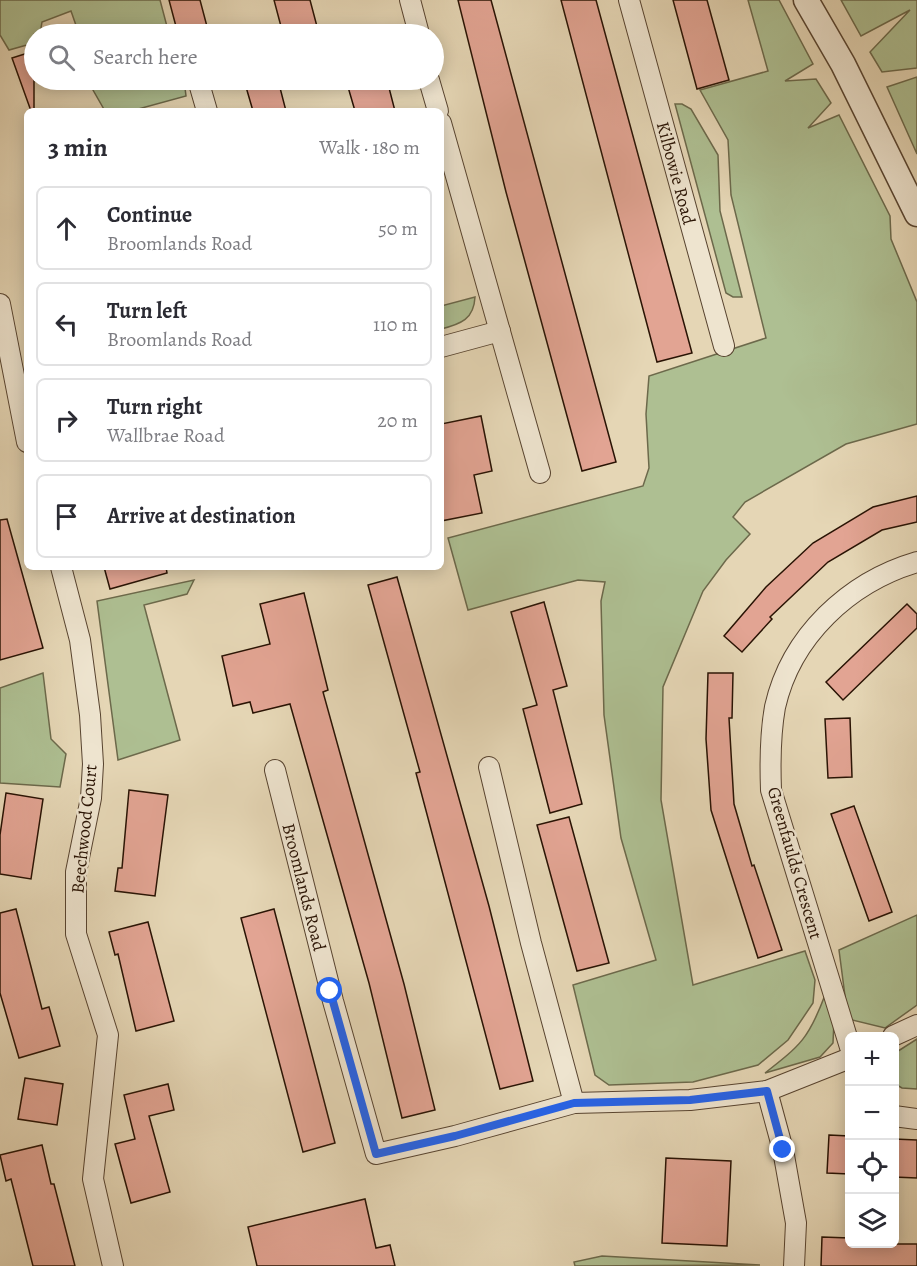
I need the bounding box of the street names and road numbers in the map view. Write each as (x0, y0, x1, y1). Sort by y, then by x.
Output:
street label: Kilbowie Road (651, 119, 701, 227)
street label: Beechwood Court (65, 763, 103, 895)
street label: Greenfaulds Crescent (762, 784, 828, 942)
street label: Broomlands Road (277, 821, 332, 954)

